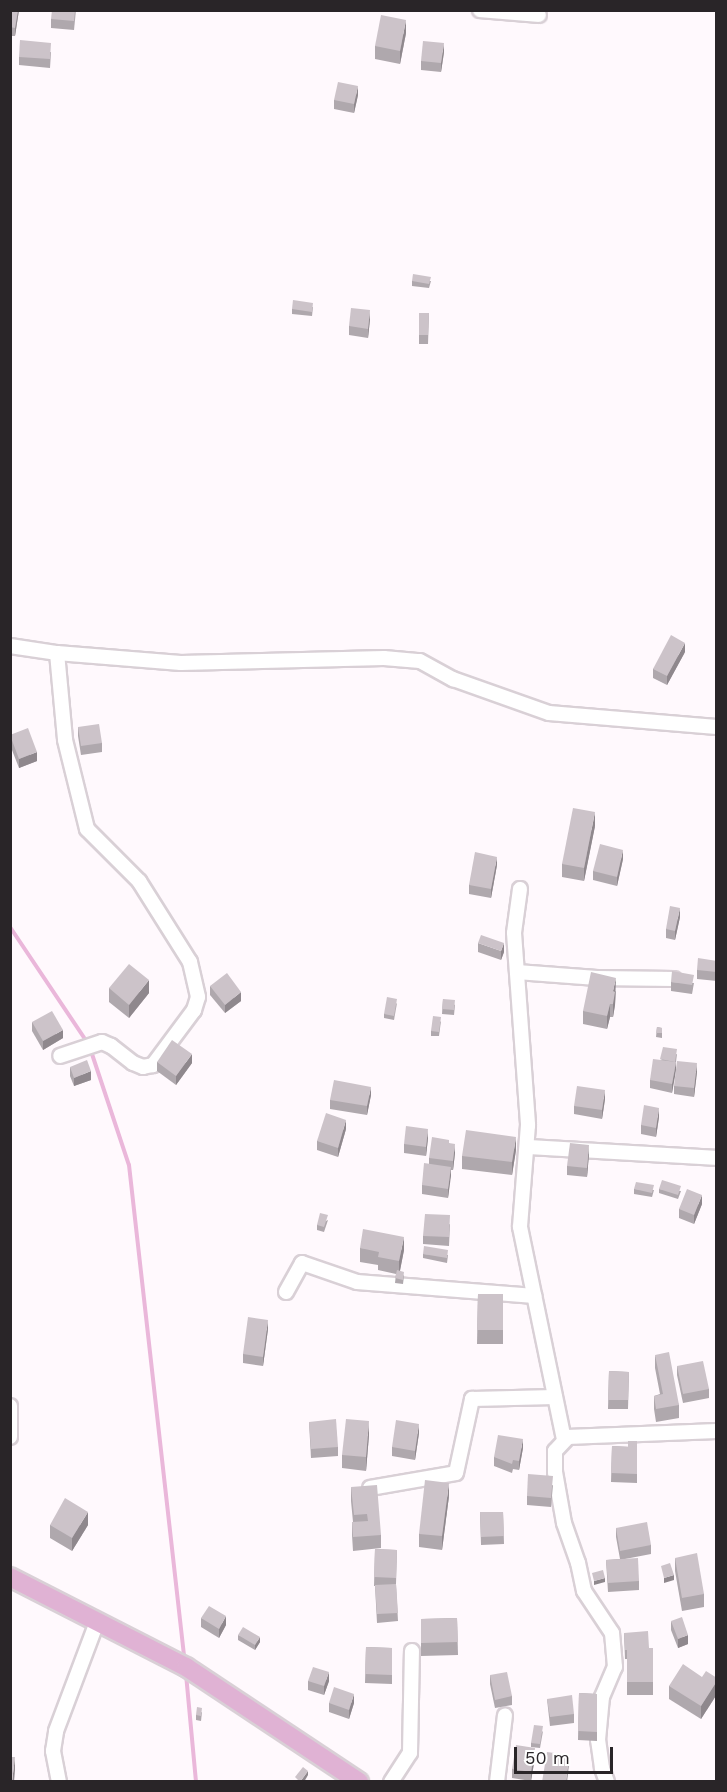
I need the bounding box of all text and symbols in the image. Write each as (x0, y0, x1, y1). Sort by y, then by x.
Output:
scale bar (517, 1735, 616, 1773)
text: 50 m (525, 1747, 570, 1768)

